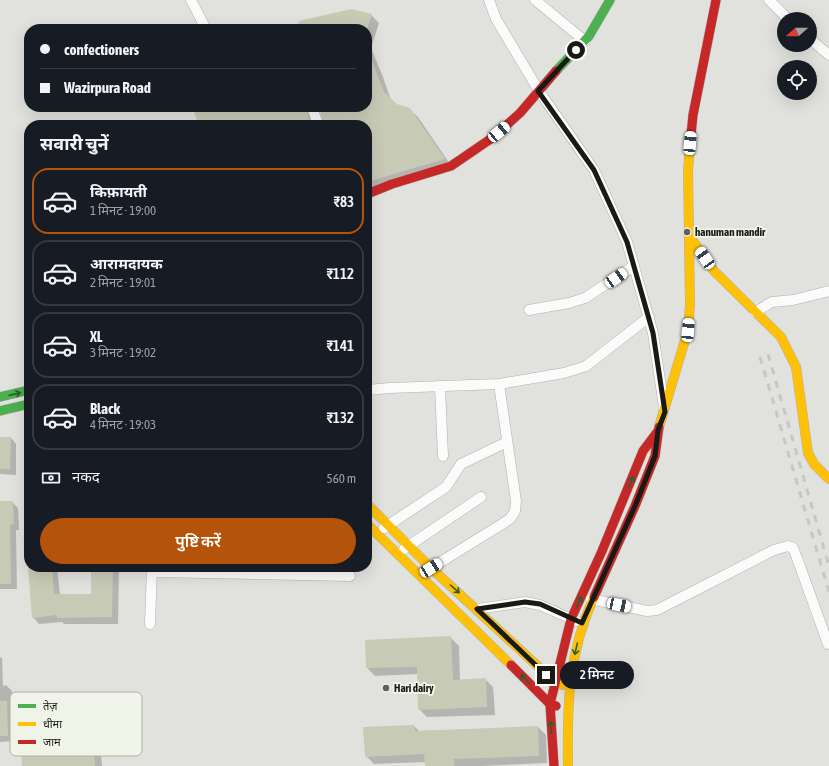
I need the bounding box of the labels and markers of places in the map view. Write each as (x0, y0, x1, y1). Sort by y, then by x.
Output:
place label: hanuman mandir (695, 226, 766, 238)
marker: hanuman mandir (682, 227, 692, 237)
place label: Hari dairy (394, 682, 434, 694)
marker: Hari dairy (381, 683, 391, 693)

